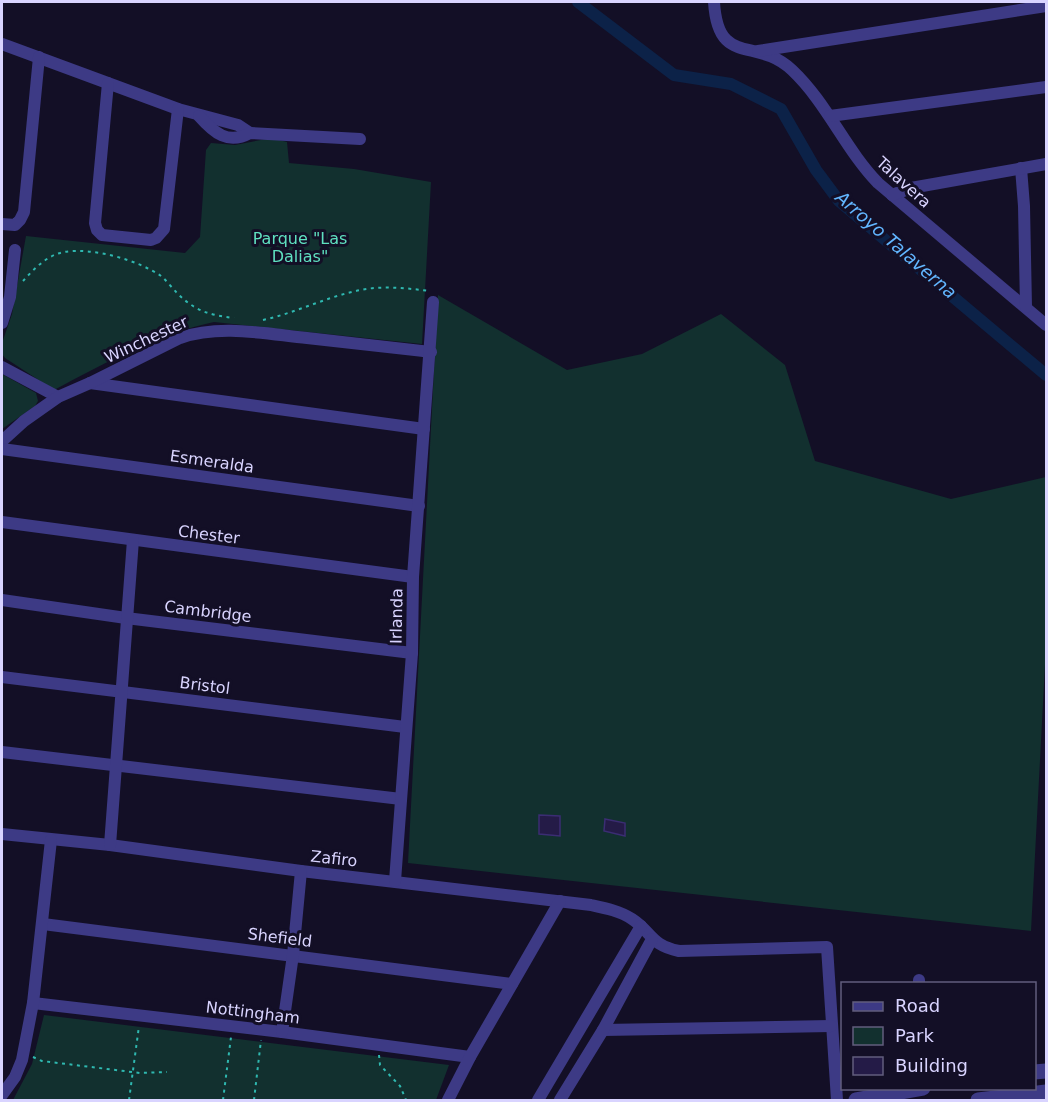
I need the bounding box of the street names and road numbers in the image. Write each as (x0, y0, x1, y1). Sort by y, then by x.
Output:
street label: Talavera (872, 152, 935, 212)
street label: Winchester (101, 312, 191, 367)
street label: Esmeralda (169, 446, 255, 477)
street label: Chester (177, 521, 241, 548)
street label: Irlanda (387, 588, 406, 644)
street label: Cambridge (163, 597, 253, 626)
street label: Bristol (179, 673, 231, 698)
street label: Zafiro (310, 847, 358, 870)
street label: Shefield (247, 924, 313, 951)
street label: Nottingham (205, 997, 301, 1028)

